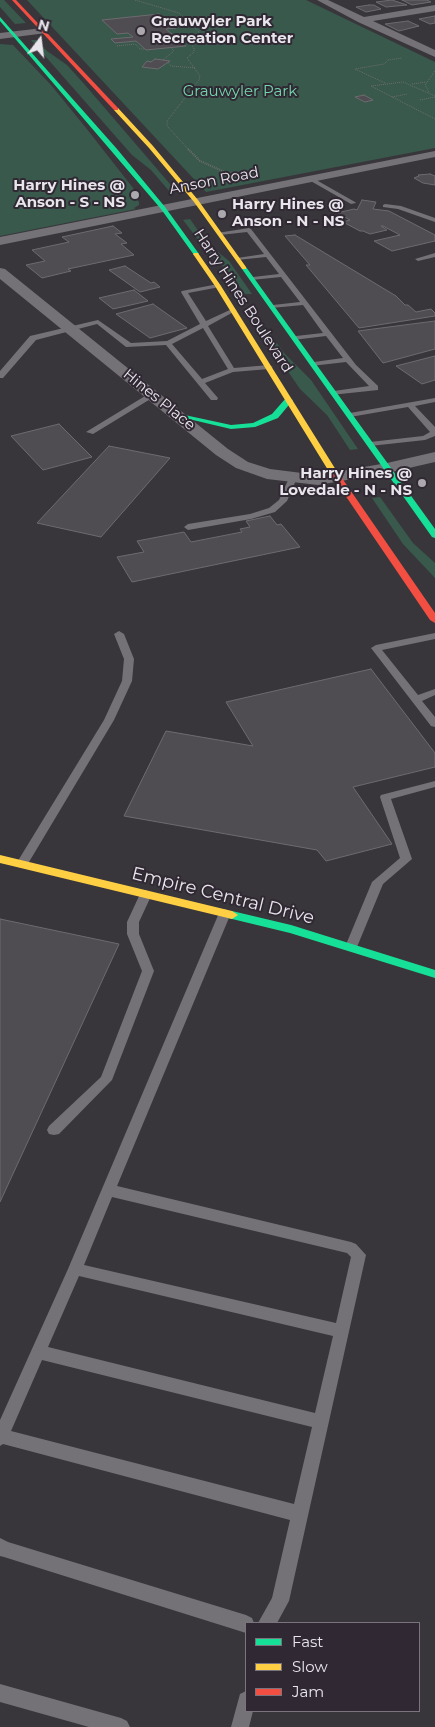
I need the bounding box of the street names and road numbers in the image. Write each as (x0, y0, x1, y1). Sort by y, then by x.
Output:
street label: Anson Road (168, 163, 260, 199)
street label: Harry Hines Boulevard (190, 226, 296, 376)
street label: Hines Place (119, 365, 199, 435)
street label: Empire Central Drive (130, 863, 316, 929)

